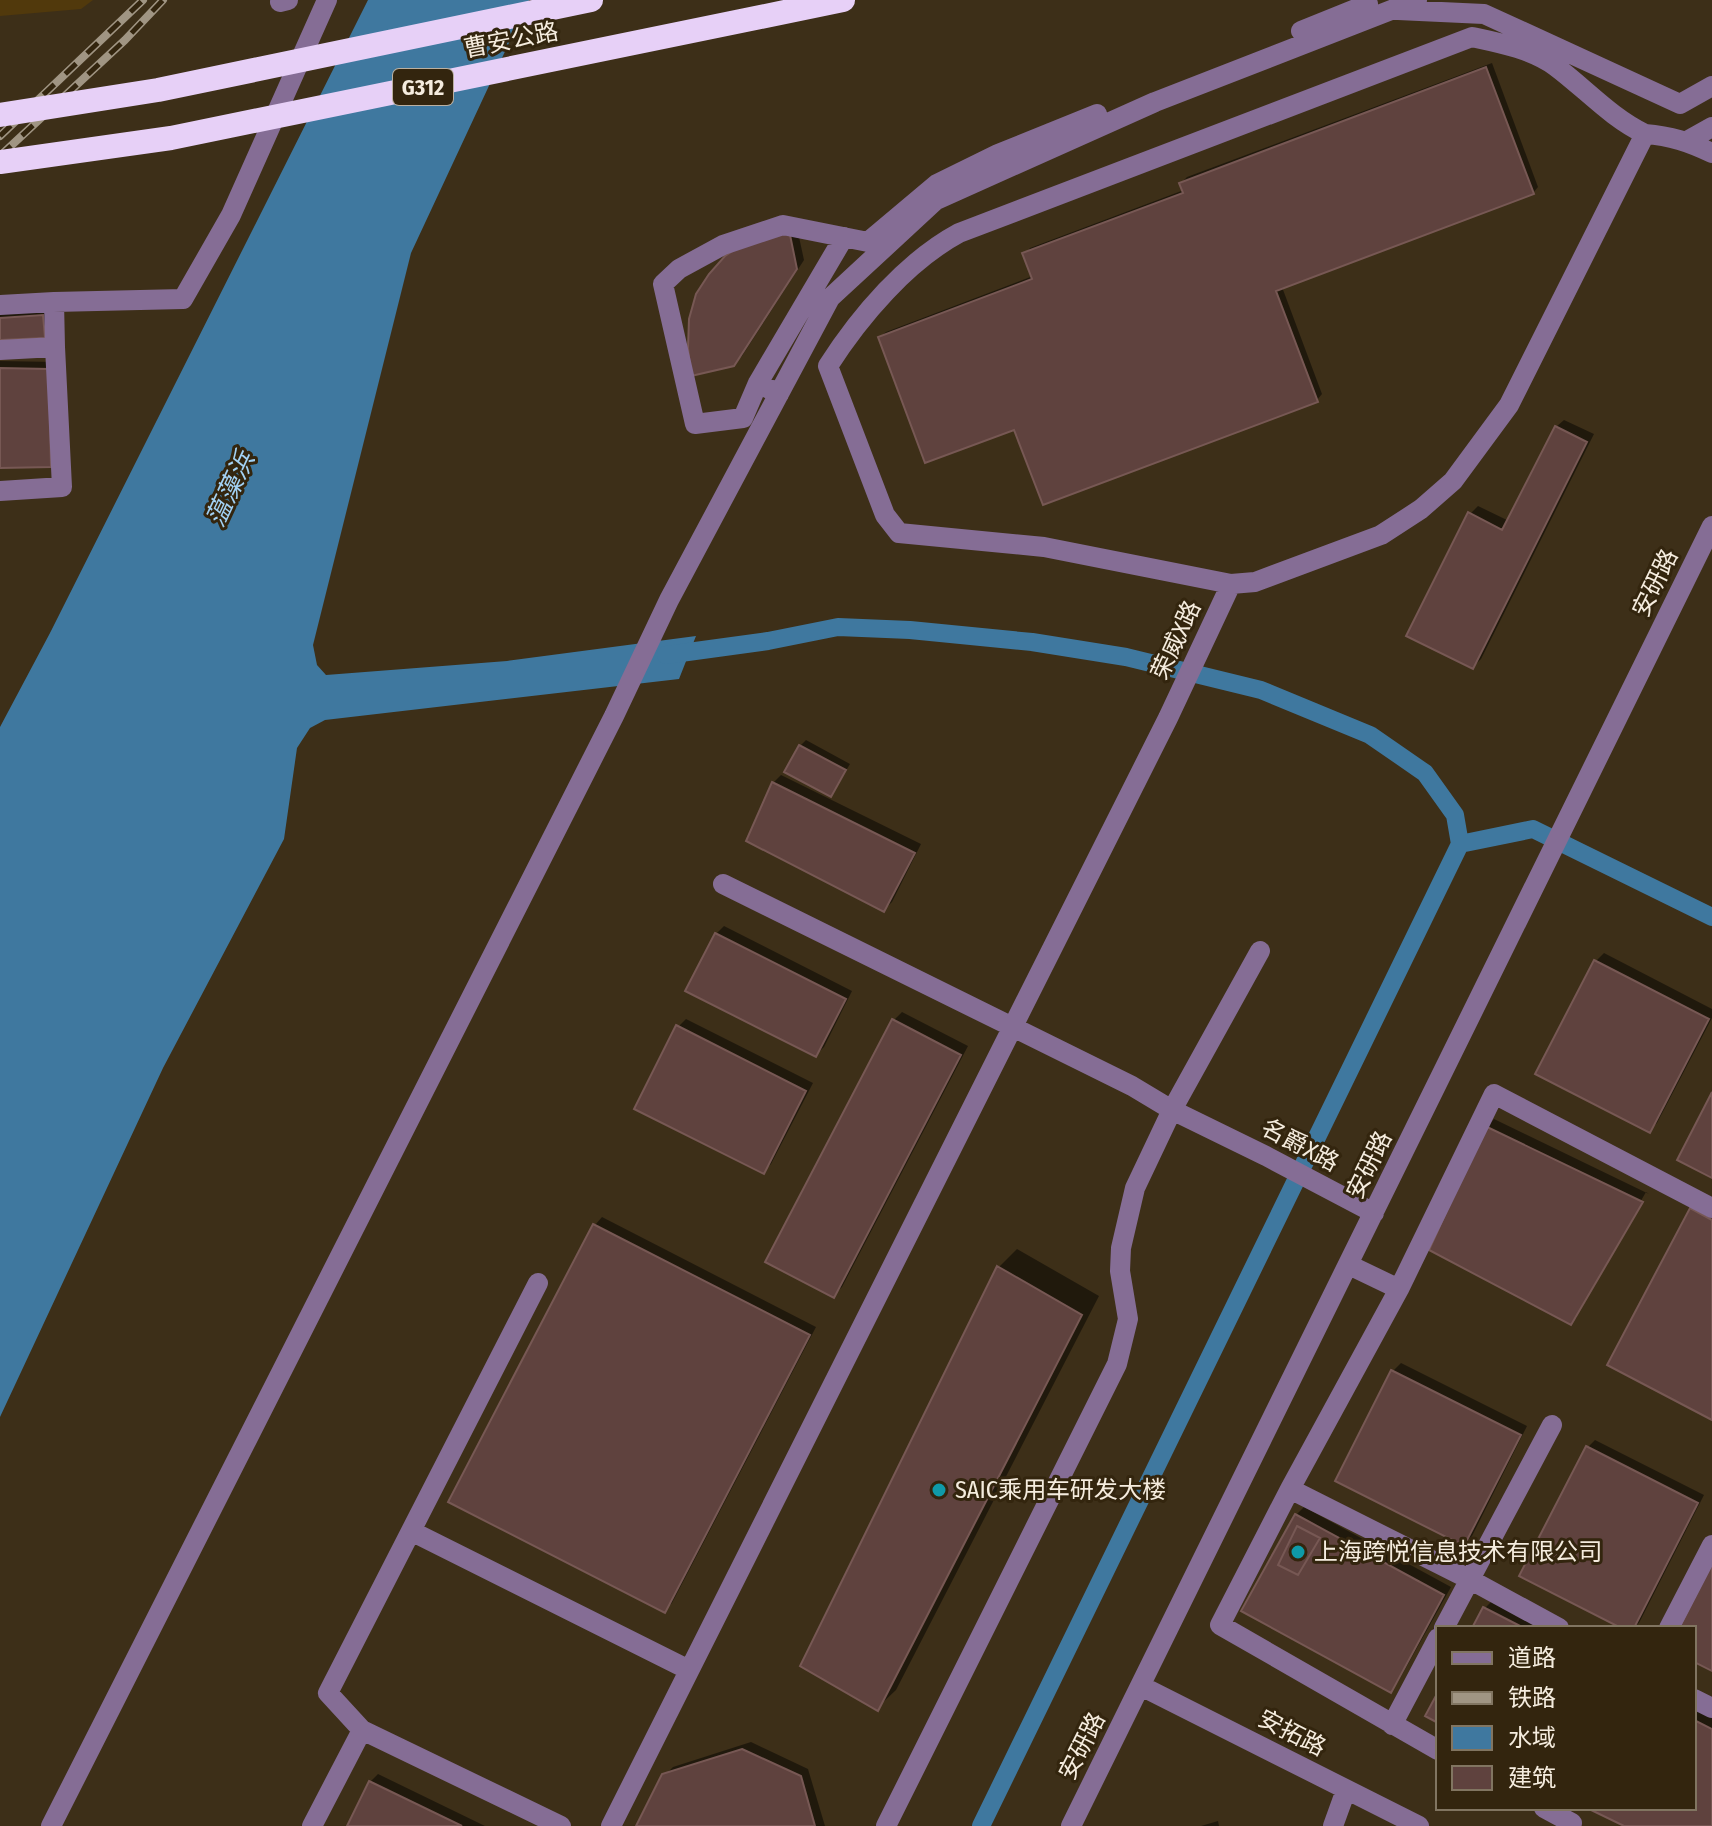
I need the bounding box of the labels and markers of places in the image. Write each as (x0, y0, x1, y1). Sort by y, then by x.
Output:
place label: SAIC乘用车研发大楼 (955, 1476, 1166, 1504)
marker: SAIC乘用车研发大楼 (930, 1481, 948, 1499)
place label: 上海跨悦信息技术有限公司 (1314, 1538, 1602, 1566)
marker: 上海跨悦信息技术有限公司 (1289, 1543, 1307, 1561)

